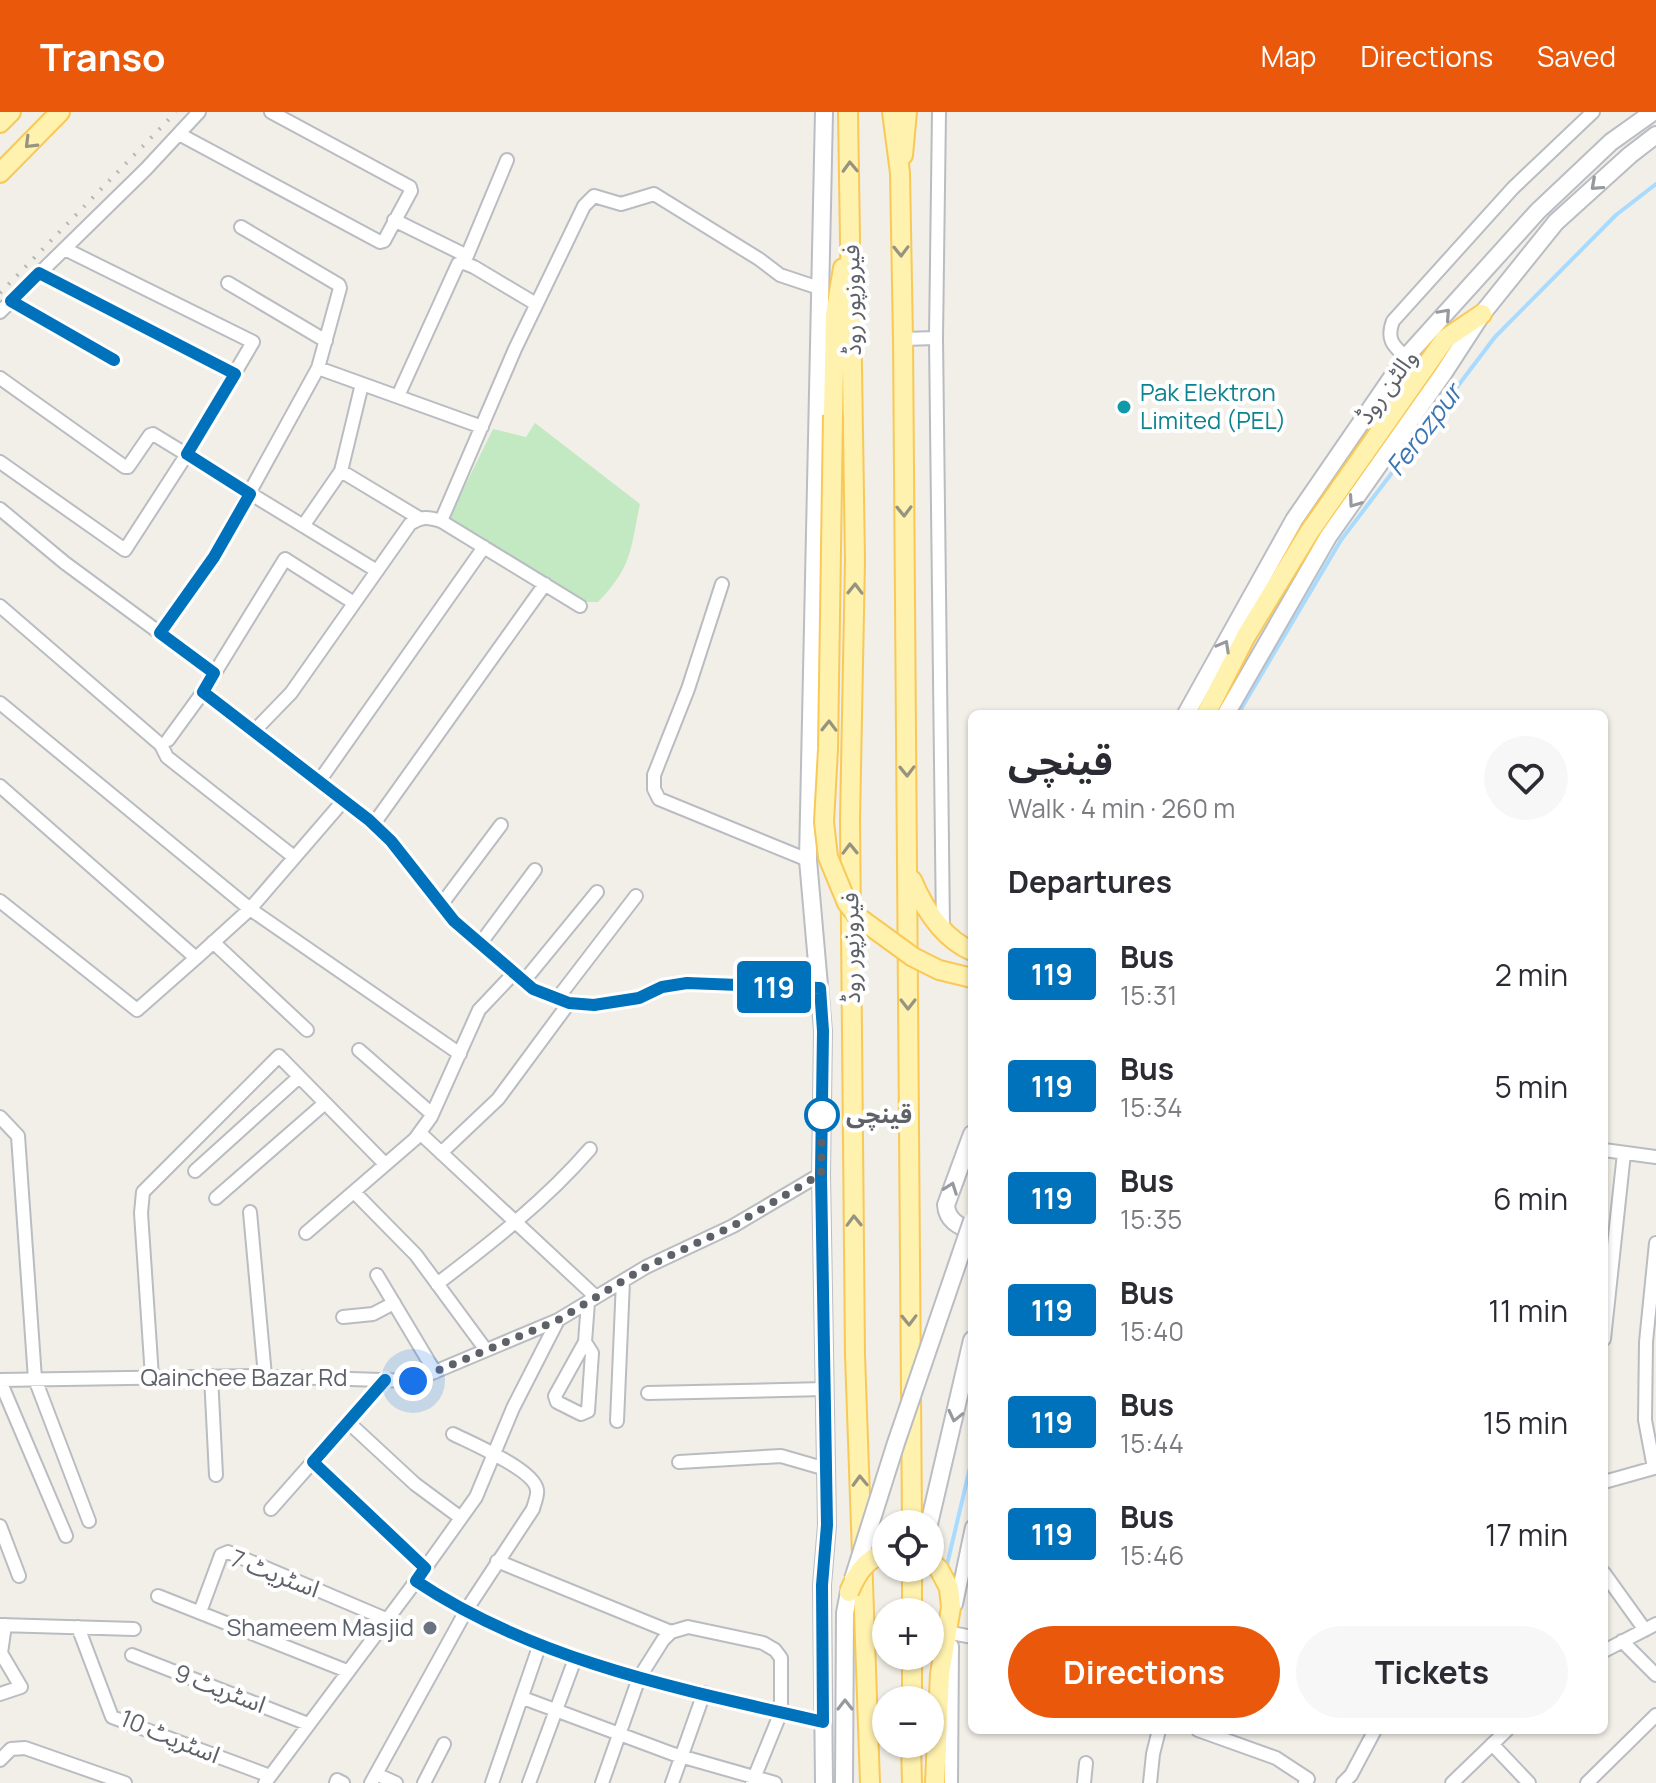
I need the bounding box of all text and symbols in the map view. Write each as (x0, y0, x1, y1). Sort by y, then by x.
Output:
text: Transo (40, 30, 166, 82)
text: Map (1261, 37, 1316, 75)
text: Directions (1360, 37, 1493, 75)
text: Saved (1537, 37, 1616, 75)
one-way arrow (25, 134, 39, 148)
one-way arrow (841, 160, 859, 173)
one-way arrow (1591, 176, 1606, 190)
street label: فیروزپور روڈ (833, 244, 868, 356)
one-way arrow (893, 245, 910, 258)
one-way arrow (1436, 309, 1450, 324)
street label: والٹن روڈ (1347, 342, 1424, 430)
water label: Ferozpur (1377, 373, 1472, 483)
place label: Pak Elektron Limited (PEL) (1140, 375, 1286, 436)
marker: Pak Elektron Limited (PEL) (1115, 398, 1133, 416)
one-way arrow (1349, 493, 1364, 507)
one-way arrow (895, 505, 913, 518)
one-way arrow (846, 582, 864, 595)
one-way arrow (1214, 639, 1229, 654)
one-way arrow (820, 719, 837, 732)
text: قینچی (1008, 734, 1113, 786)
button: heart (1484, 736, 1568, 820)
one-way arrow (898, 765, 916, 778)
text: Walk · 4 min · 260 m (1008, 790, 1235, 826)
one-way arrow (842, 842, 859, 855)
text: Departures (1008, 861, 1172, 902)
street label: فیروزپور روڈ (832, 892, 867, 1004)
text: Bus (1120, 936, 1174, 977)
text: 2 min (1495, 954, 1568, 995)
text: 119 (1031, 955, 1073, 993)
line badge: 119 (728, 961, 820, 1013)
text: 119 (753, 968, 795, 1006)
text: 15:31 (1120, 977, 1177, 1013)
one-way arrow (899, 998, 917, 1011)
text: Bus (1120, 1048, 1174, 1089)
text: 5 min (1494, 1066, 1568, 1107)
text: 119 (1031, 1067, 1073, 1105)
text: 15:34 (1120, 1089, 1183, 1125)
place label: قینچی (846, 1097, 912, 1131)
marker: قینچی (805, 1098, 839, 1132)
text: Bus (1120, 1160, 1174, 1201)
text: 6 min (1493, 1178, 1568, 1219)
text: 119 (1031, 1179, 1073, 1217)
one-way arrow (942, 1182, 958, 1196)
text: 15:35 (1120, 1201, 1182, 1237)
one-way arrow (845, 1214, 863, 1227)
text: Bus (1120, 1272, 1174, 1313)
text: 11 min (1488, 1290, 1568, 1331)
text: 119 (1031, 1291, 1073, 1329)
text: 15:40 (1120, 1313, 1184, 1349)
one-way arrow (901, 1314, 918, 1327)
street label: Qainchee Bazar Rd (140, 1360, 348, 1393)
your location (393, 1361, 433, 1401)
text: Bus (1120, 1384, 1174, 1425)
text: 15 min (1483, 1402, 1568, 1443)
text: 119 (1031, 1403, 1073, 1441)
one-way arrow (947, 1408, 964, 1422)
text: 15:44 (1120, 1425, 1184, 1461)
one-way arrow (851, 1474, 868, 1487)
text: Bus (1120, 1496, 1174, 1537)
map controls (872, 1510, 944, 1758)
button: locate (872, 1510, 944, 1582)
text: 17 min (1485, 1514, 1568, 1555)
text: 119 (1031, 1515, 1073, 1553)
text: 15:46 (1120, 1537, 1184, 1573)
street label: اسٹریٹ 7 (226, 1541, 325, 1605)
button: + (872, 1598, 944, 1670)
place label: Shameem Masjid (227, 1610, 414, 1643)
marker: Shameem Masjid (421, 1619, 439, 1637)
button: Directions (1008, 1626, 1280, 1718)
button: Tickets (1296, 1626, 1568, 1718)
street label: اسٹریٹ 9 (170, 1655, 271, 1720)
button: − (872, 1686, 944, 1758)
one-way arrow (836, 1698, 854, 1711)
street label: اسٹریٹ 10 (116, 1701, 225, 1770)

